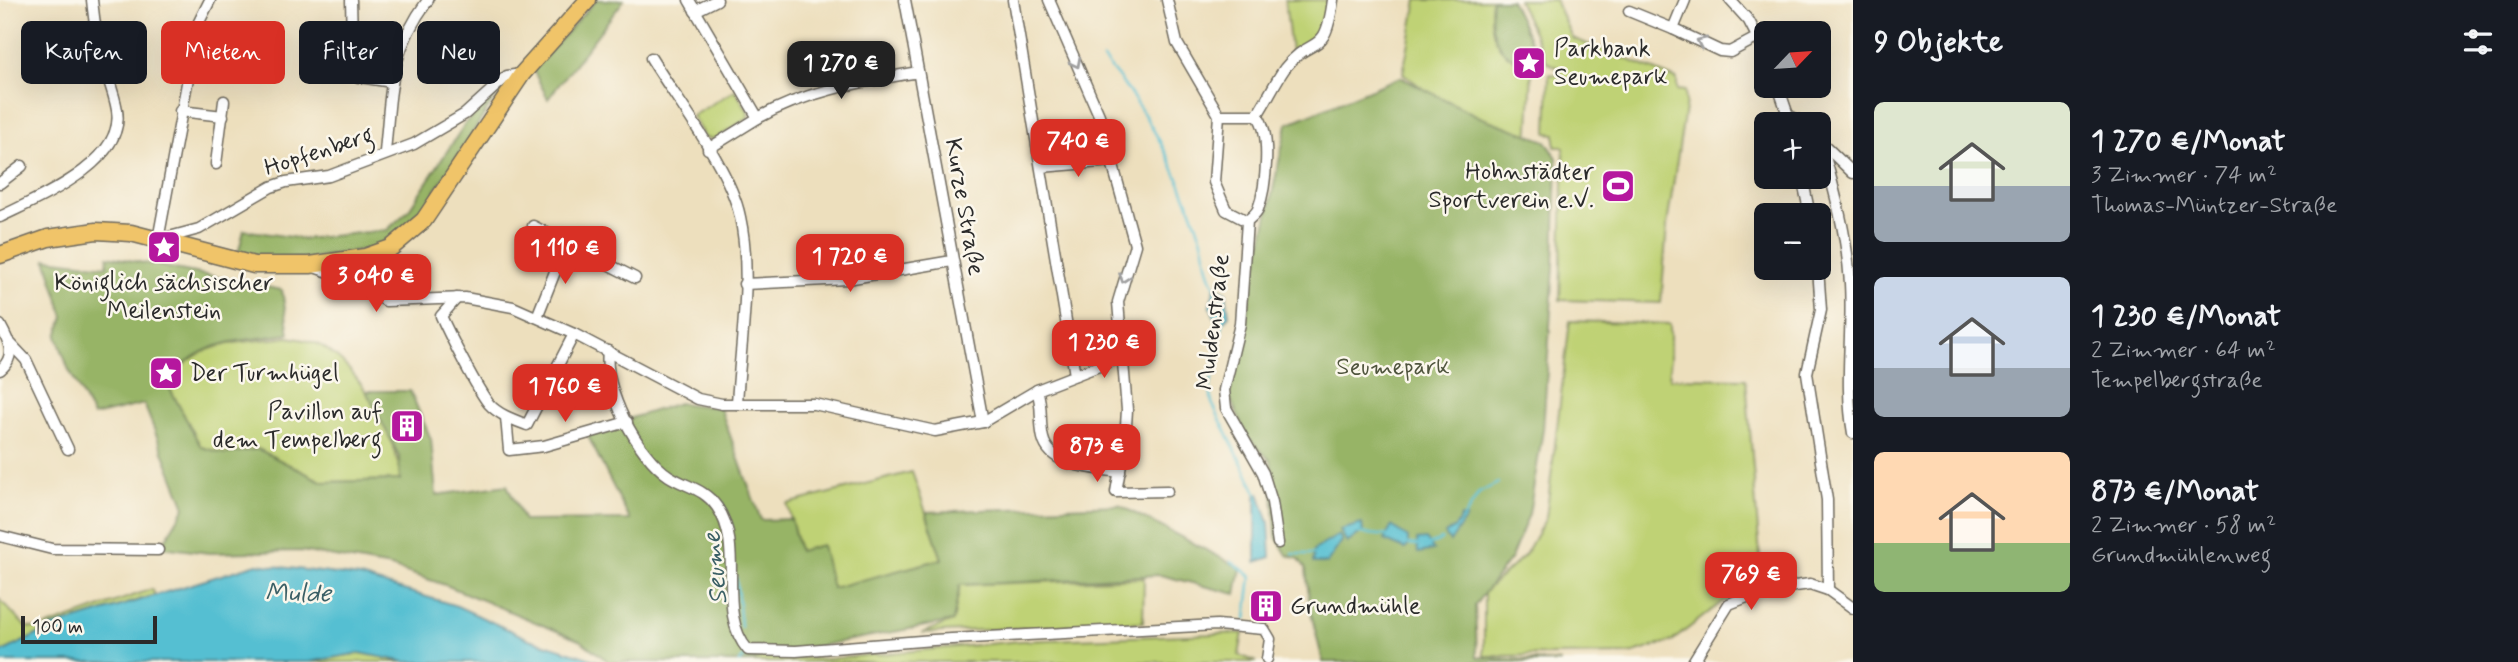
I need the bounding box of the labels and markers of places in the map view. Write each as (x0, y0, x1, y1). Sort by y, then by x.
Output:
place label: Parkbank Seumepark (1554, 34, 1668, 93)
pin: 1 270 € (776, 42, 906, 101)
place icon: Parkbank Seumepark (1510, 44, 1548, 82)
pin: 740 € (1029, 120, 1127, 179)
place label: Hohnstädter Sportverein e.V. (1428, 157, 1595, 216)
sports icon: Hohnstädter Sportverein e.V. (1599, 167, 1637, 205)
pin: 1 110 € (500, 226, 630, 286)
place icon: Königlich sächsischer Meilenstein (145, 228, 183, 266)
pin: 1 720 € (785, 234, 915, 294)
pin: 3 040 € (311, 254, 441, 314)
place label: Königlich sächsischer Meilenstein (54, 268, 274, 327)
pin: 1 230 € (1039, 320, 1169, 380)
place icon: Der Turmhügel (147, 354, 185, 392)
place label: Der Turmhügel (190, 358, 339, 389)
pin: 1 760 € (500, 364, 630, 424)
place label: Pavillon auf dem Tempelberg (213, 397, 382, 459)
building icon: Pavillon auf dem Tempelberg (388, 407, 426, 445)
pin: 873 € (1048, 424, 1146, 484)
pin: 769 € (1702, 552, 1800, 612)
building icon: Grundmühle (1247, 587, 1285, 625)
place label: Grundmühle (1290, 591, 1421, 622)

